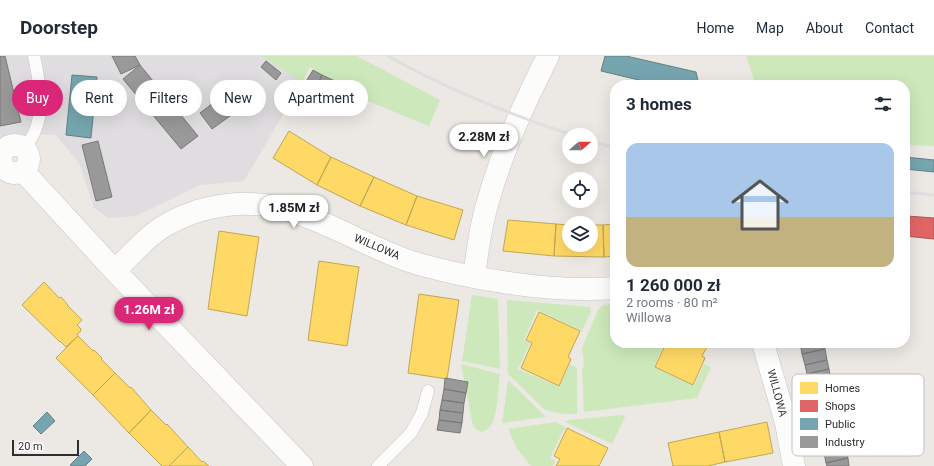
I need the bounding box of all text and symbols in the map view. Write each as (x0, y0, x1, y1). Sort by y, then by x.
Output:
text: Doorstep (20, 16, 98, 39)
text: Home (696, 20, 734, 36)
text: Map (756, 20, 784, 36)
text: About (806, 20, 843, 36)
text: Contact (865, 20, 914, 36)
chip: Buy (12, 80, 63, 116)
chip: Rent (71, 80, 127, 116)
chip: Filters (135, 80, 202, 116)
chip: New (210, 80, 266, 116)
chip: Apartment (274, 80, 368, 116)
icon: filters (872, 93, 894, 115)
text: 3 homes (626, 94, 692, 114)
pin: 2.28M zł (443, 124, 525, 158)
north arrow (562, 128, 598, 164)
map controls (562, 128, 598, 252)
text: 2.28M zł (458, 129, 510, 144)
icon: home (724, 169, 796, 241)
button: locate (562, 172, 598, 208)
pin: 1.85M zł (253, 195, 335, 229)
text: 1.85M zł (268, 200, 320, 215)
button: layers (562, 216, 598, 252)
street label: WILLOWA (352, 232, 403, 263)
text: 1 260 000 zł (626, 275, 721, 295)
text: 2 rooms · 80 m² (626, 295, 718, 310)
pin: 1.26M zł (108, 297, 190, 331)
text: 1.26M zł (123, 302, 175, 317)
text: Willowa (626, 310, 671, 325)
street label: WILLOWA (764, 368, 790, 419)
legend (792, 374, 924, 456)
text: Homes (825, 382, 861, 395)
text: Shops (825, 400, 856, 413)
text: Public (825, 418, 856, 431)
text: Industry (825, 436, 865, 449)
scale bar (12, 438, 79, 457)
text: 20 m (18, 440, 43, 453)

